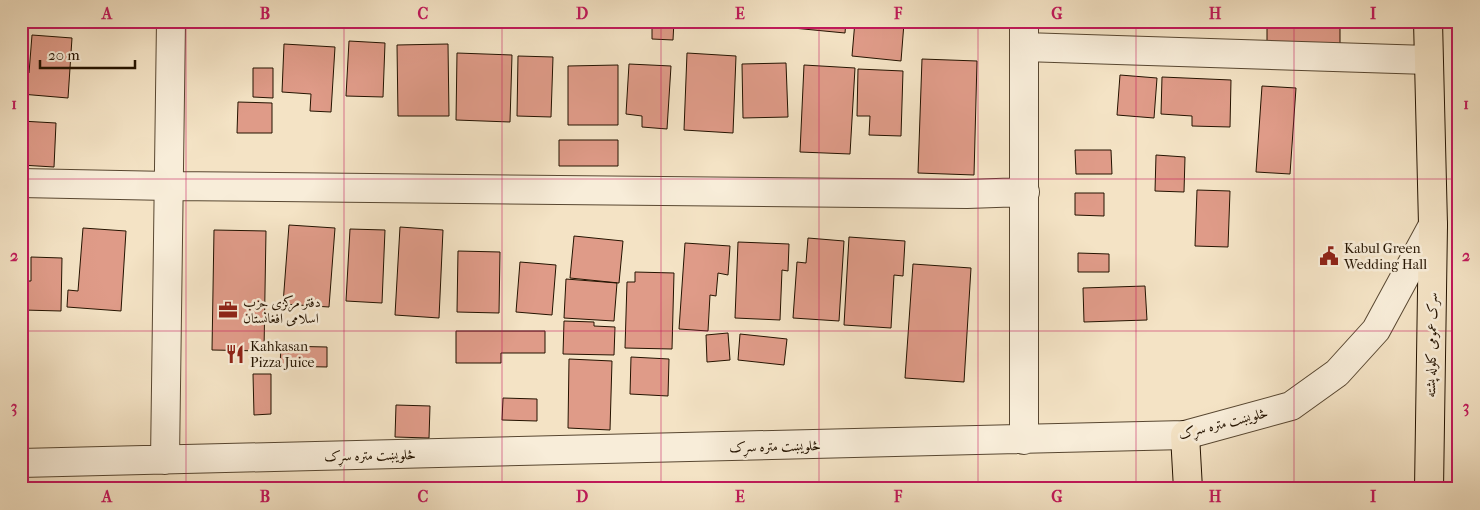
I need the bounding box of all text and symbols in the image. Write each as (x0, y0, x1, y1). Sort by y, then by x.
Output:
text: A (101, 4, 113, 23)
text: B (260, 4, 270, 23)
text: C (418, 4, 429, 23)
text: D (576, 4, 588, 23)
text: E (735, 4, 745, 23)
text: F (893, 4, 903, 23)
text: G (1051, 4, 1063, 23)
text: H (1209, 4, 1222, 23)
text: I (1370, 4, 1377, 23)
scale bar (40, 38, 135, 70)
text: 20 m (48, 46, 80, 64)
text: 1 (11, 94, 17, 113)
text: 1 (1463, 94, 1469, 113)
place label: Kabul Green Wedding Hall (1343, 240, 1427, 273)
public building icon: Kabul Green Wedding Hall (1318, 245, 1340, 267)
text: 2 (10, 246, 18, 265)
text: 2 (1462, 246, 1470, 265)
street label: سرک عمومی کلوله پشته (1422, 292, 1442, 398)
place label: دفتر مرکزی حزب اسلامی افغانستان (243, 294, 321, 327)
office icon: دفتر مرکزی حزب اسلامی افغانستان (217, 299, 239, 321)
place label: Kahkasan Pizza Juice (250, 338, 315, 371)
restaurant icon: Kahkasan Pizza Juice (224, 343, 246, 365)
text: 3 (11, 397, 17, 417)
text: 3 (1463, 397, 1469, 417)
street label: څلویښت متره سړک (1177, 404, 1270, 445)
street label: څلویښت متره سړک (729, 437, 821, 458)
street label: څلویښت متره سړک (324, 446, 416, 467)
text: A (101, 487, 113, 506)
text: B (260, 487, 270, 506)
text: C (418, 487, 429, 506)
text: D (576, 487, 588, 506)
text: E (735, 487, 745, 506)
text: F (893, 487, 903, 506)
text: G (1051, 487, 1063, 506)
text: H (1209, 487, 1222, 506)
text: I (1370, 487, 1377, 506)

